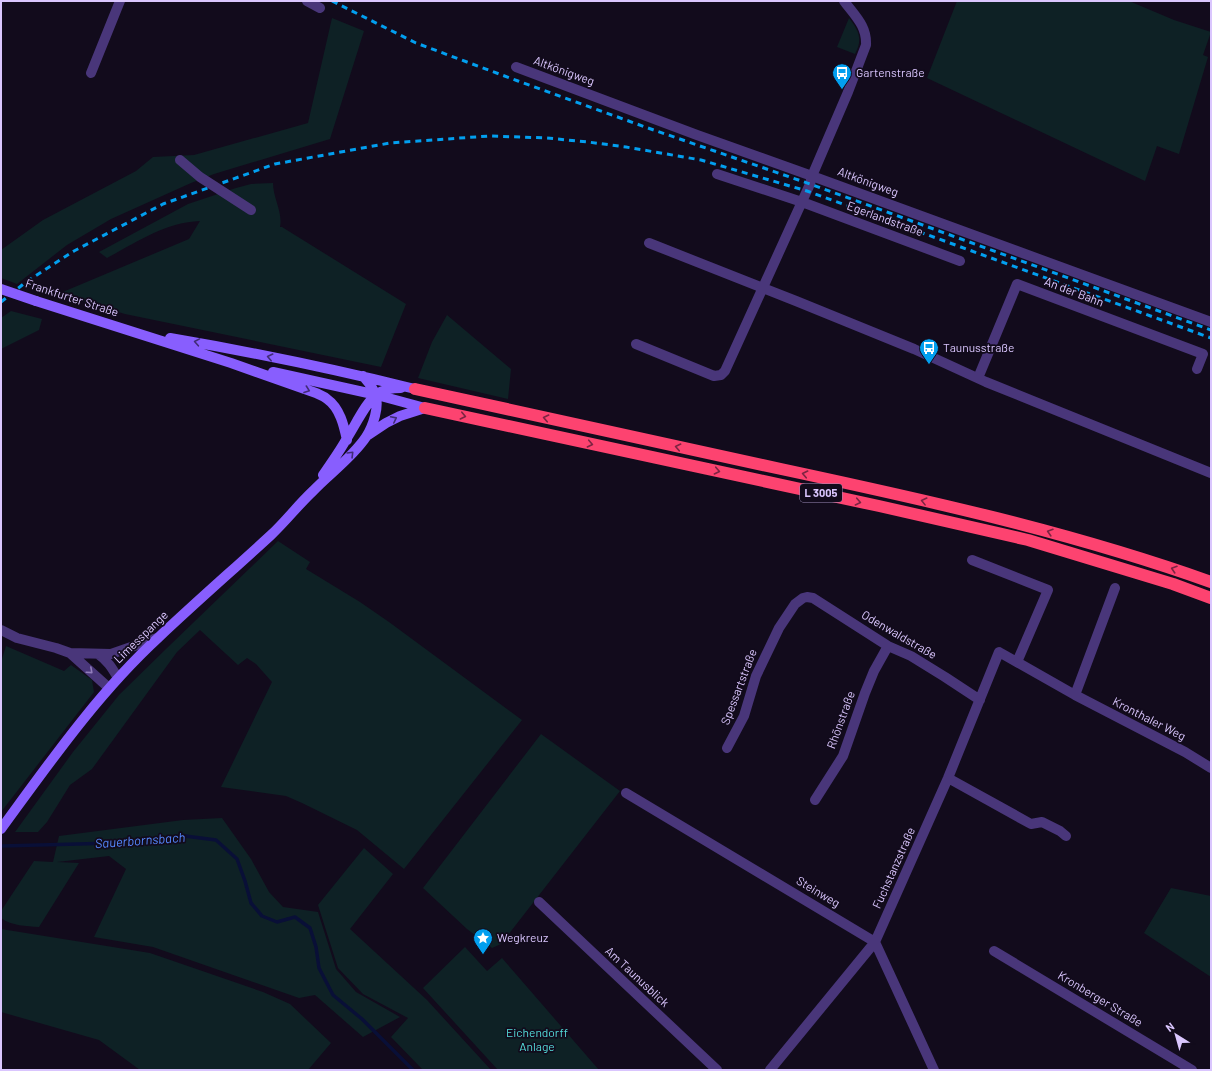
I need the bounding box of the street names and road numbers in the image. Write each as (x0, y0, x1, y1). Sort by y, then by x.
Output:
street label: Altkönigweg (532, 53, 597, 88)
street label: Altkönigweg (836, 164, 901, 199)
street label: Egerlandstraße (845, 198, 925, 238)
street label: An der Bahn (1043, 273, 1106, 309)
street label: Frankfurter Straße (24, 275, 121, 319)
road number: L 3005 (800, 484, 842, 502)
street label: Limesspange (110, 607, 170, 665)
street label: Odenwaldstraße (859, 607, 940, 661)
street label: Spessartstraße (717, 647, 759, 726)
street label: Rhönstraße (823, 689, 857, 750)
street label: Kronthaler Weg (1110, 694, 1188, 743)
street label: Fuchstanzstraße (869, 825, 917, 910)
street label: Steinweg (794, 873, 843, 910)
street label: Am Taunusblick (603, 943, 672, 1009)
street label: Kronberger Straße (1056, 967, 1145, 1029)

